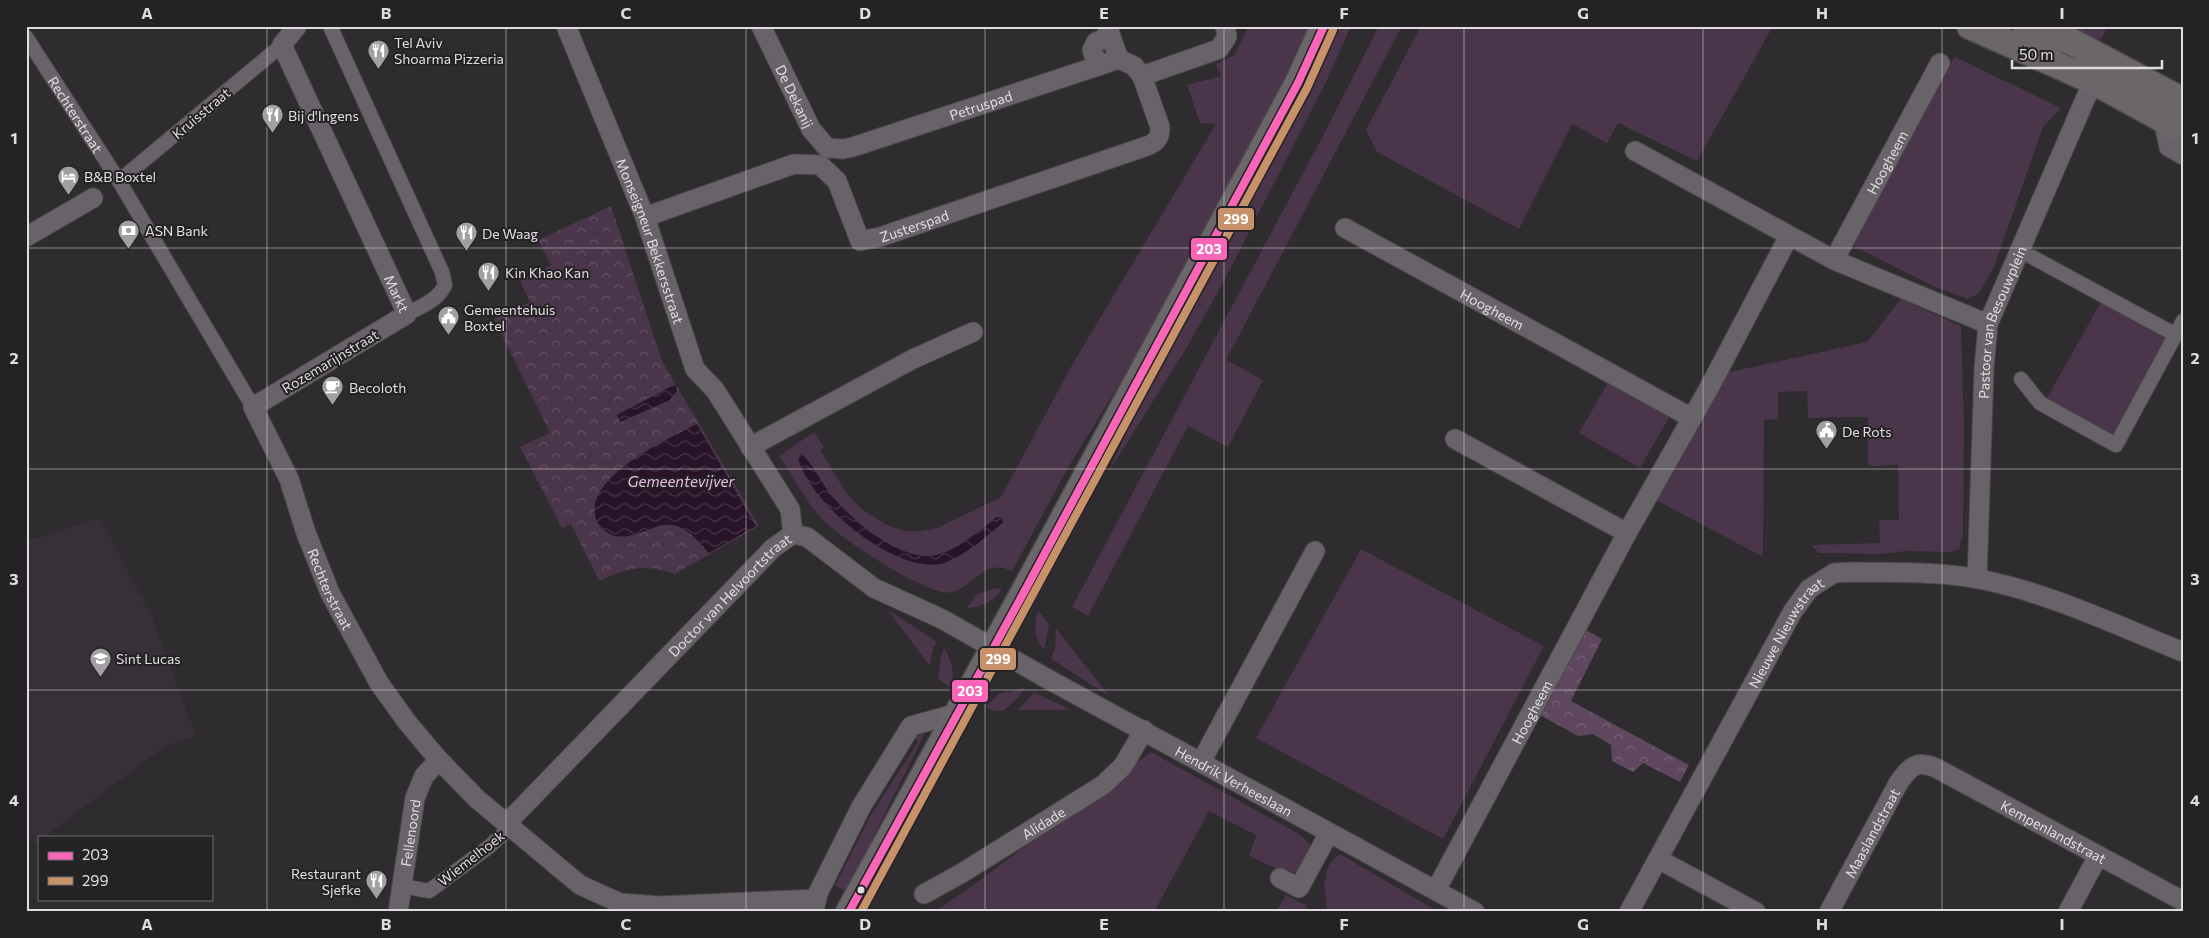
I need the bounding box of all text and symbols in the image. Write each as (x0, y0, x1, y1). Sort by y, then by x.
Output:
text: A (141, 3, 153, 22)
text: B (381, 3, 392, 22)
text: C (621, 3, 632, 22)
text: D (859, 3, 871, 22)
text: E (1099, 3, 1109, 22)
text: F (1339, 3, 1349, 22)
text: G (1577, 3, 1589, 22)
text: H (1816, 3, 1828, 22)
text: I (2059, 3, 2065, 22)
place label: Tel Aviv Shoarma Pizzeria (394, 34, 504, 67)
restaurant icon: Tel Aviv Shoarma Pizzeria (366, 38, 390, 69)
scale bar (2012, 38, 2162, 70)
text: 50 m (2019, 45, 2053, 63)
street label: De Dekanij (773, 62, 818, 131)
street label: Rechterstraat (45, 73, 107, 156)
street label: Kruisstraat (168, 84, 234, 142)
street label: Petruspad (947, 86, 1014, 123)
restaurant icon: Bij d'Ingens (260, 103, 284, 134)
place label: Bij d'Ingens (288, 107, 359, 124)
street label: Hoogheem (1863, 127, 1911, 197)
text: 1 (10, 128, 18, 147)
text: 1 (2191, 128, 2199, 147)
street label: Monseigneur Bekkersstraat (613, 156, 688, 326)
hotel icon: B&B Boxtel (56, 164, 80, 195)
place label: B&B Boxtel (84, 168, 156, 185)
street label: Zusterspad (877, 206, 951, 245)
line badge: 299 (1217, 207, 1255, 231)
text: 299 (1223, 210, 1249, 227)
bank icon: ASN Bank (117, 218, 141, 249)
restaurant icon: De Waag (454, 221, 478, 252)
place label: ASN Bank (145, 222, 208, 239)
place label: De Waag (482, 225, 539, 242)
line badge: 203 (1190, 237, 1228, 261)
text: 203 (1196, 240, 1222, 257)
street label: Pastoor van Besouwplein (1975, 243, 2029, 399)
restaurant icon: Kin Khao Kan (477, 260, 501, 291)
place label: Kin Khao Kan (505, 264, 589, 281)
street label: Markt (381, 272, 414, 315)
street label: Hoogheem (1458, 284, 1527, 333)
place label: Gemeentehuis Boxtel (464, 301, 556, 334)
public building icon: Gemeentehuis Boxtel (436, 305, 460, 336)
street label: Rozemarijnstraat (279, 325, 382, 397)
text: 2 (9, 348, 19, 367)
text: 2 (2190, 348, 2200, 367)
cafe icon: Becoloth (321, 375, 345, 406)
place label: Becoloth (349, 379, 406, 396)
public building icon: De Rots (1814, 419, 1838, 450)
place label: De Rots (1842, 423, 1892, 440)
water label: Gemeentevijver (627, 472, 736, 490)
street label: Doctor van Helvoortstraat (664, 529, 795, 660)
street label: Rechterstraat (305, 546, 357, 633)
text: 3 (9, 569, 19, 588)
text: 3 (2190, 569, 2200, 588)
street label: Nieuwe Nieuwstraat (1744, 573, 1827, 691)
school or university icon: Sint Lucas (88, 646, 112, 677)
line badge: 299 (979, 647, 1017, 671)
place label: Sint Lucas (116, 650, 181, 667)
text: 299 (985, 650, 1011, 667)
street label: Hoogheem (1507, 677, 1555, 747)
line badge: 203 (951, 679, 989, 703)
text: 203 (957, 682, 983, 699)
street label: Hendrik Verheeslaan (1173, 742, 1295, 819)
street label: Maaslandstraat (1841, 785, 1903, 880)
text: 4 (9, 790, 19, 809)
text: 4 (2190, 790, 2200, 809)
street label: Kempenlandstraat (1998, 796, 2110, 867)
street label: Fellenoord (396, 798, 423, 868)
street label: Alidade (1018, 803, 1068, 842)
street label: Wiemelhoek (434, 826, 508, 889)
legend (38, 836, 212, 900)
text: 203 (82, 845, 109, 863)
place label: Restaurant Sjefke (291, 865, 361, 898)
restaurant icon: Restaurant Sjefke (365, 869, 389, 900)
text: 299 (82, 871, 109, 889)
unlabelled marker (856, 885, 866, 895)
text: A (141, 914, 153, 933)
text: B (381, 914, 392, 933)
text: C (621, 914, 632, 933)
text: D (859, 914, 871, 933)
text: E (1099, 914, 1109, 933)
text: F (1339, 914, 1349, 933)
text: G (1577, 914, 1589, 933)
text: H (1816, 914, 1828, 933)
text: I (2059, 914, 2065, 933)

